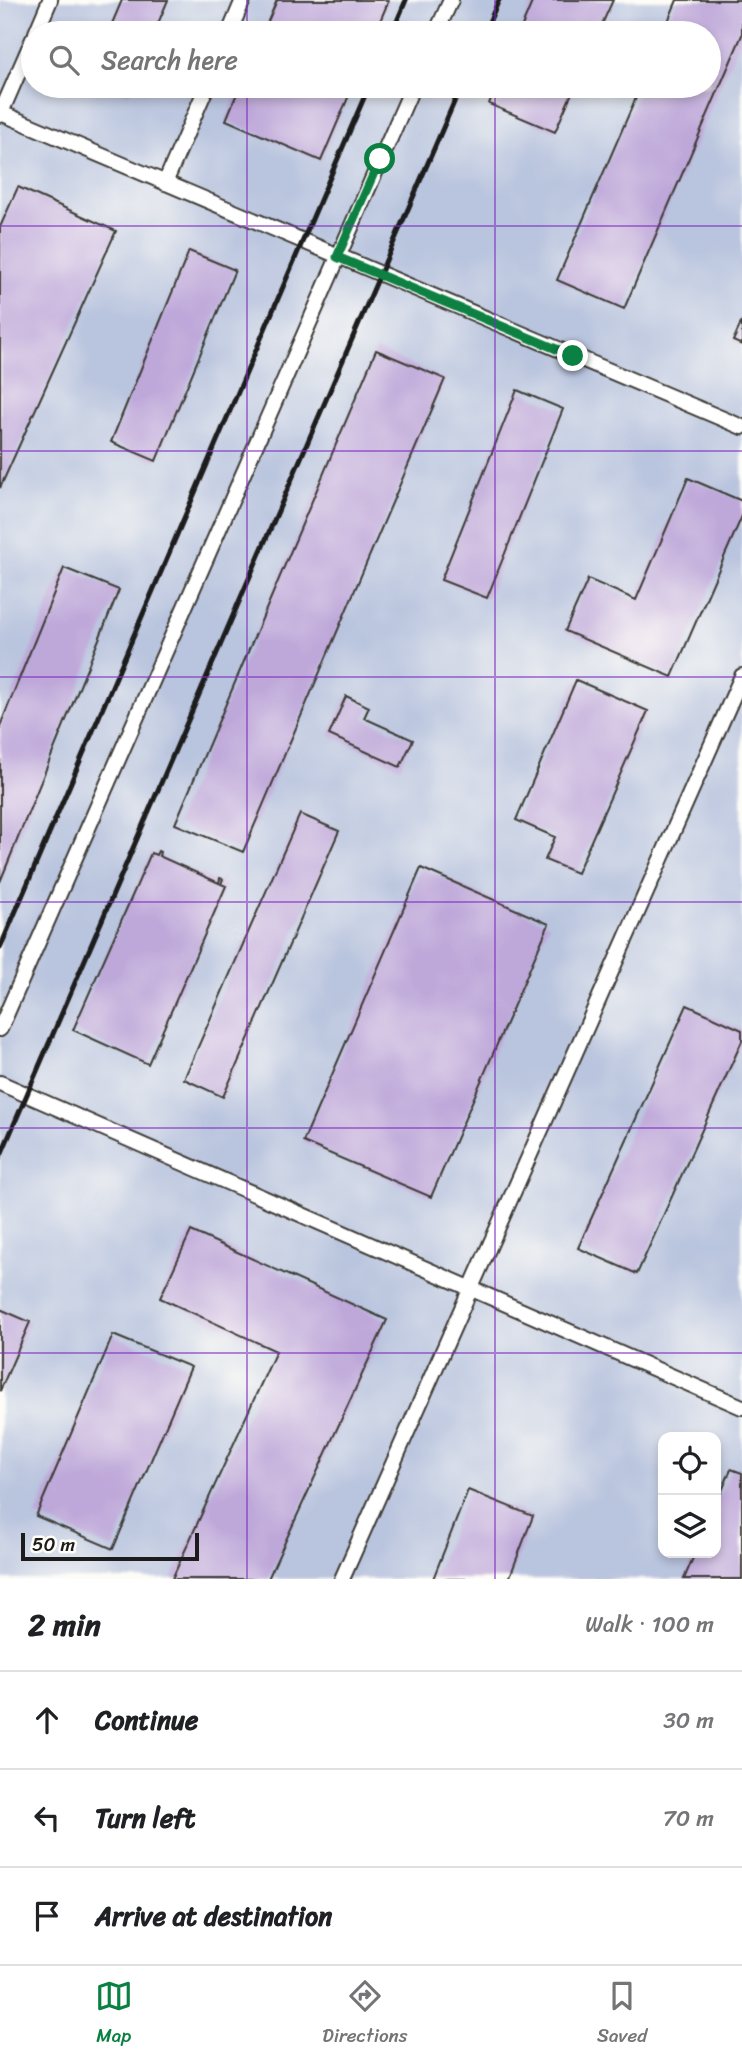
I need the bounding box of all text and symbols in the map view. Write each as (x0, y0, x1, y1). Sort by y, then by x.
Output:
search box (21, 21, 721, 98)
text: Search here (101, 37, 238, 83)
icon: search (45, 41, 83, 79)
route start (364, 143, 395, 174)
route end (557, 340, 588, 371)
map controls (658, 1432, 721, 1558)
button: locate (658, 1432, 721, 1495)
button: layers (658, 1495, 721, 1558)
text: 50 m (32, 1528, 75, 1561)
scale bar (21, 1530, 200, 1562)
text: 2 min (28, 1598, 101, 1652)
text: Walk · 100 m (585, 1604, 714, 1645)
text: Continue (95, 1697, 198, 1743)
text: 30 m (663, 1700, 714, 1741)
icon: ahead (28, 1701, 66, 1739)
text: Turn left (95, 1795, 195, 1841)
text: 70 m (663, 1798, 714, 1839)
icon: left (28, 1799, 66, 1837)
text: Arrive at destination (95, 1893, 332, 1939)
icon: arrive (28, 1897, 66, 1935)
tab: Map (95, 1977, 133, 2052)
tab: Directions (322, 1977, 408, 2052)
tab: Saved (597, 1977, 647, 2052)

